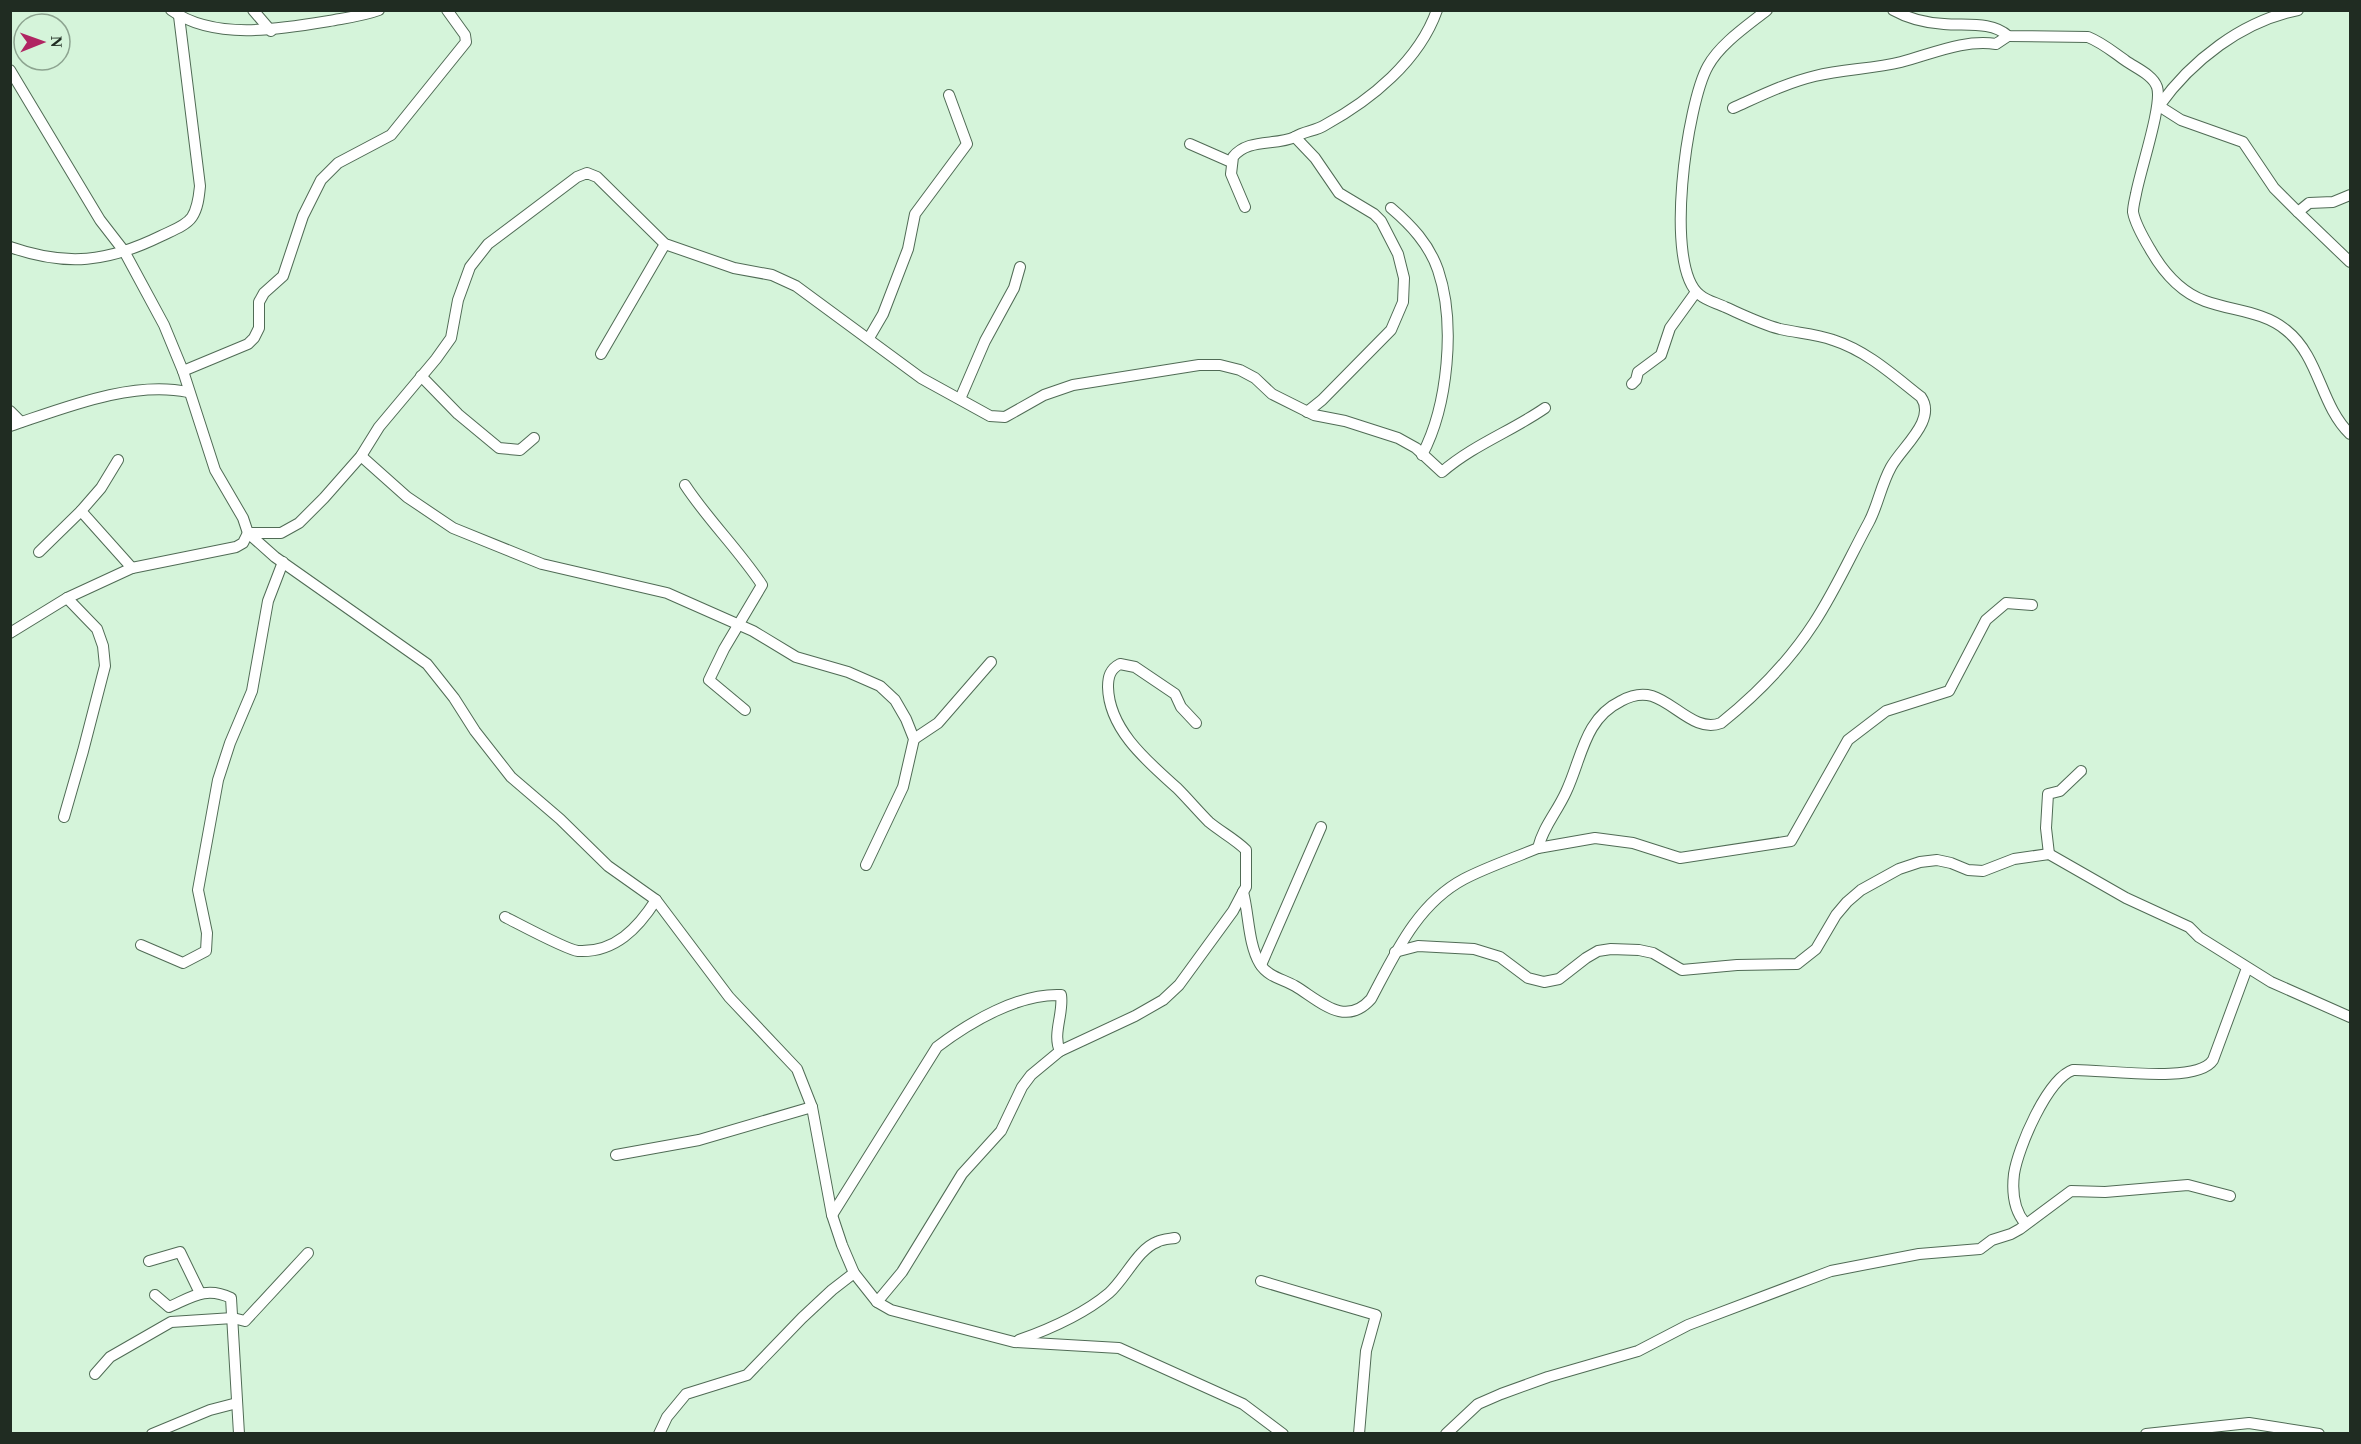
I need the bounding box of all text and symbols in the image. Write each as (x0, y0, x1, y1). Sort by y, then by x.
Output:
north arrow (12, 12, 72, 72)
text: N (48, 36, 65, 48)

